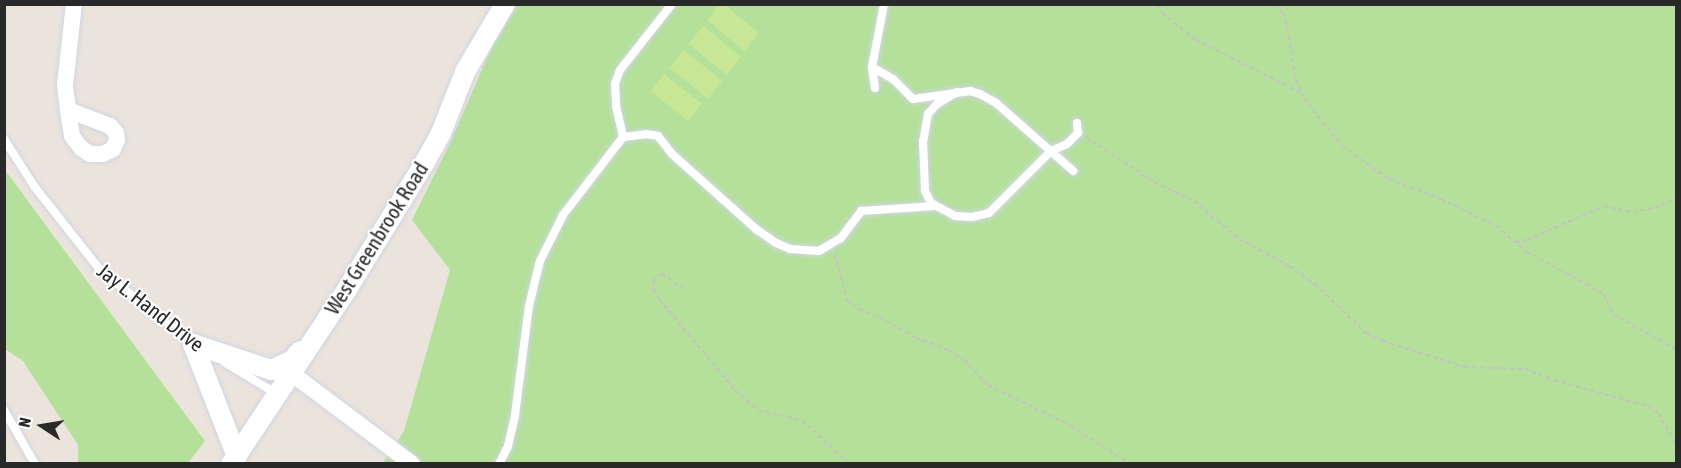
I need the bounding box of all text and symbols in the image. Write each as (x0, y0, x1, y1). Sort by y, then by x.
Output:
street label: West Greenbrook Road (319, 157, 433, 319)
street label: Jay L. Hand Drive (93, 258, 209, 356)
north arrow (12, 396, 72, 456)
text: N (15, 416, 34, 429)

